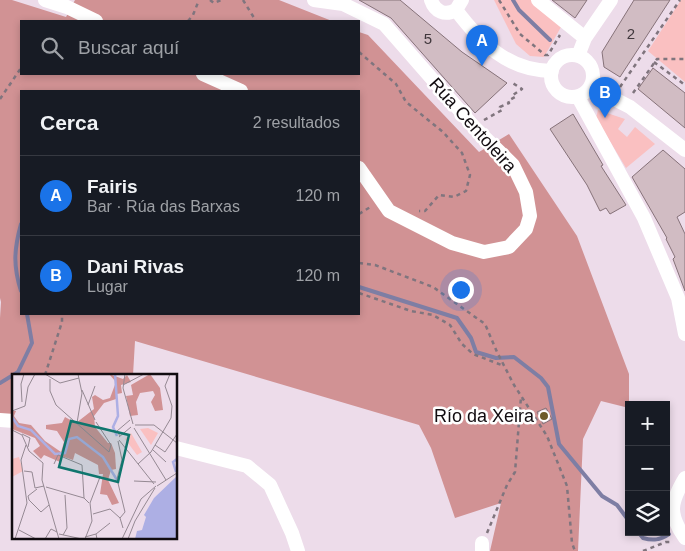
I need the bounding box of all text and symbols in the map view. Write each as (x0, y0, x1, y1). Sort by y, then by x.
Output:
search box (20, 20, 360, 75)
pin: A (466, 25, 498, 66)
house number: 2 (627, 25, 635, 42)
house number: 5 (424, 30, 432, 47)
icon: search (38, 34, 66, 62)
text: Buscar aquí (78, 37, 179, 58)
street label: Rúa Centoleira (425, 74, 521, 177)
pin: B (589, 77, 621, 118)
text: Cerca (40, 111, 98, 134)
text: 2 resultados (253, 114, 340, 131)
text: Fairis (87, 176, 138, 197)
text: A (50, 187, 62, 204)
text: 120 m (296, 187, 340, 204)
text: Bar · Rúa das Barxas (87, 198, 240, 215)
text: Dani Rivas (87, 256, 184, 277)
text: B (50, 267, 62, 284)
text: 120 m (296, 267, 340, 284)
your location (448, 277, 474, 303)
text: Lugar (87, 278, 128, 295)
inset map (12, 374, 178, 538)
map controls (625, 401, 670, 536)
button: + (625, 401, 670, 446)
place label: Río da Xeira (434, 406, 535, 426)
marker: Río da Xeira (538, 410, 550, 422)
button: − (625, 446, 670, 491)
button: layers (625, 491, 670, 536)

